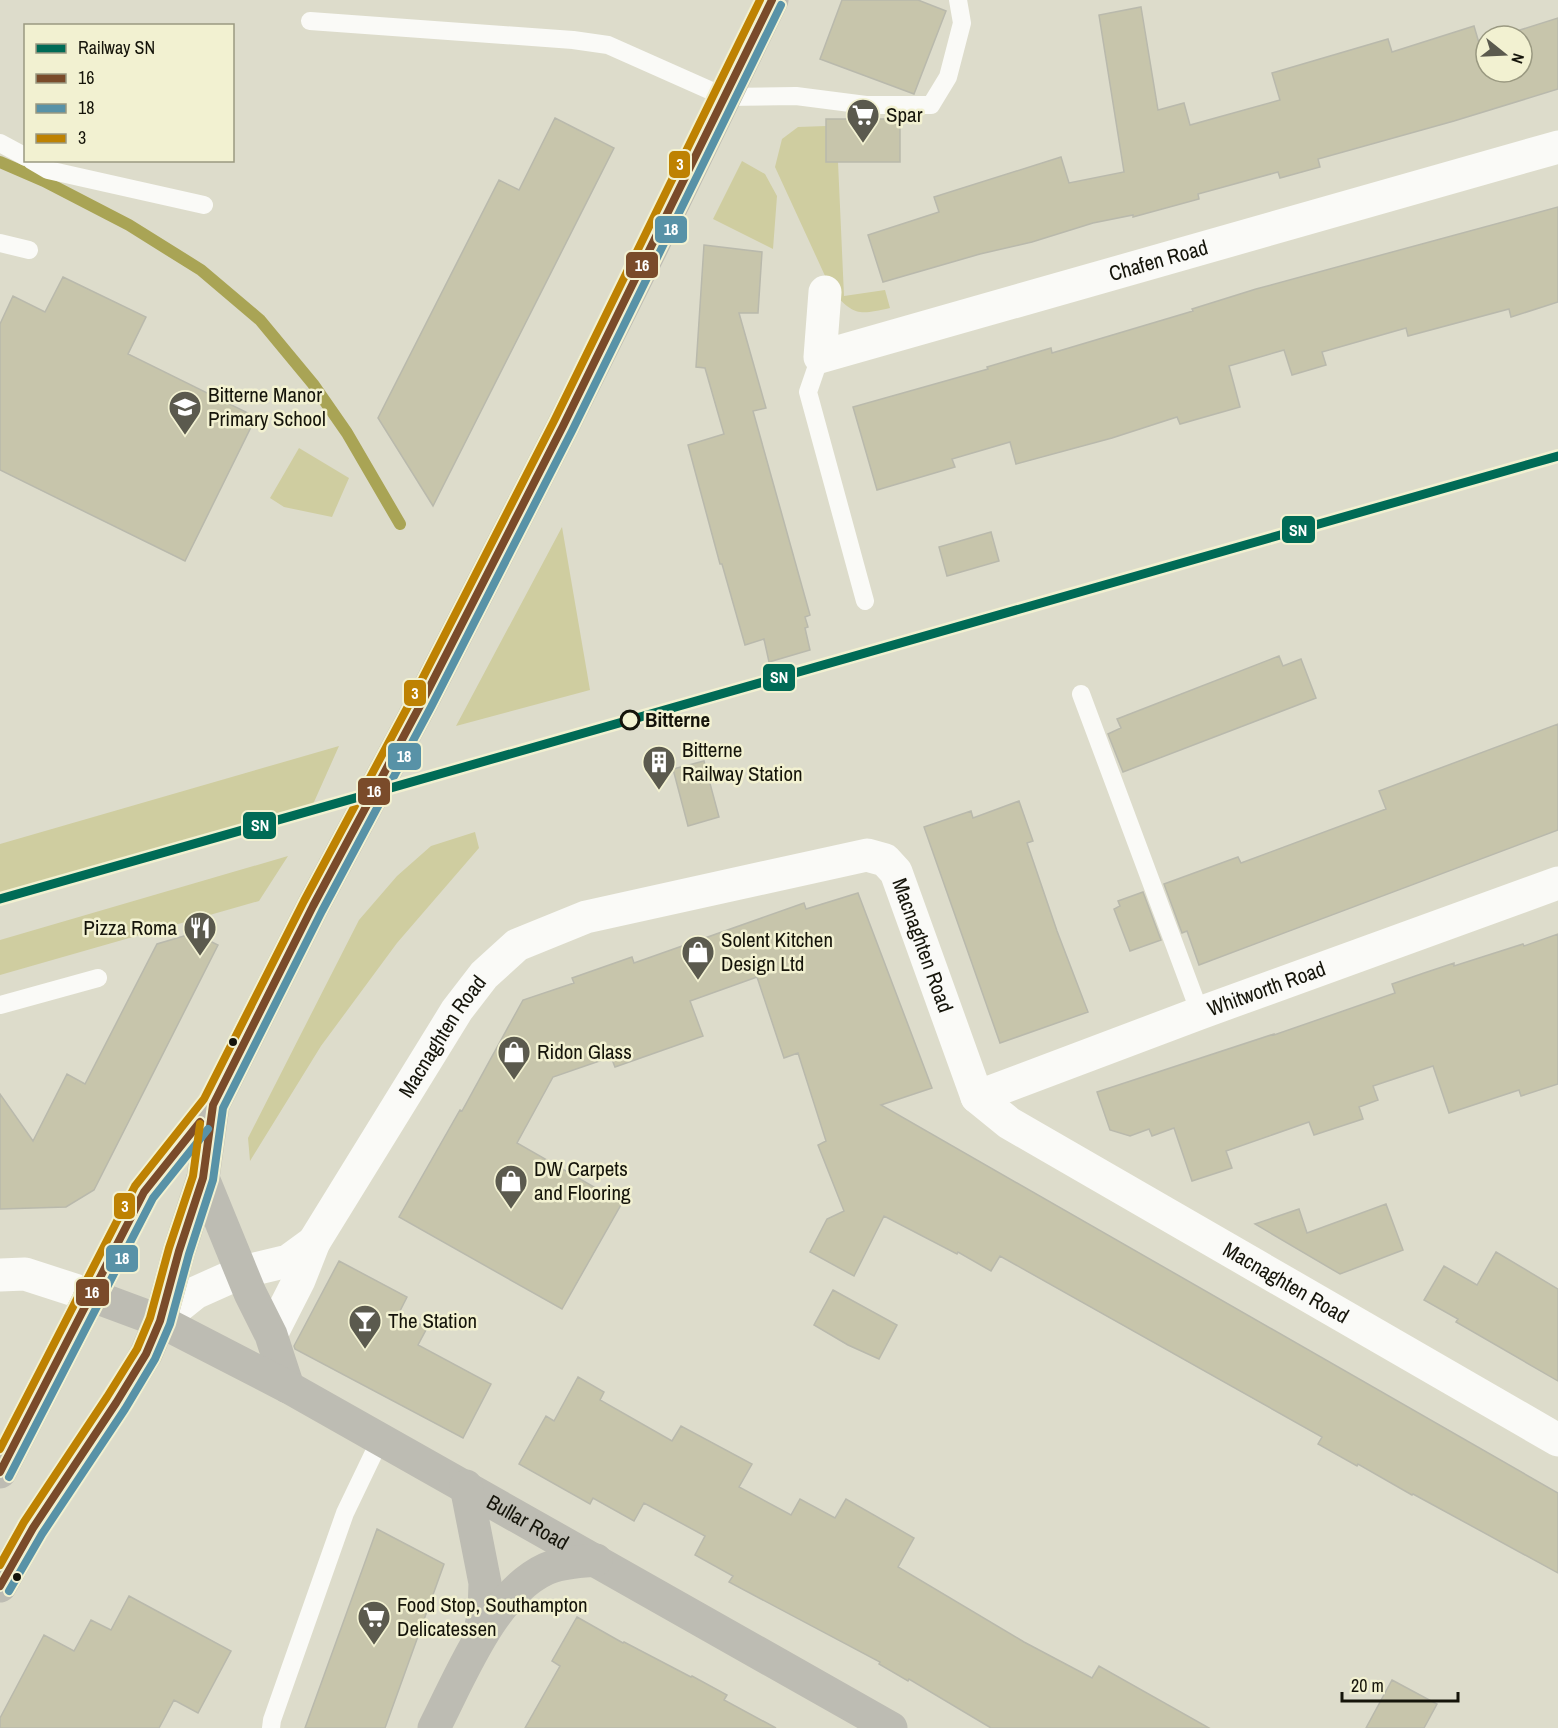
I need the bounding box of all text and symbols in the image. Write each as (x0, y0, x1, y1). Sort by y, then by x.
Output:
legend (24, 24, 234, 162)
north arrow (1474, 24, 1534, 84)
text: Railway SN (78, 35, 155, 60)
text: N (1506, 51, 1530, 67)
text: 16 (78, 65, 94, 90)
text: 18 (78, 95, 94, 120)
supermarket icon: Spar (845, 97, 881, 144)
place label: Spar (886, 100, 923, 129)
text: 3 (78, 125, 86, 150)
line badge: 3 (668, 150, 691, 179)
text: 3 (676, 153, 684, 175)
line badge: 18 (654, 215, 688, 244)
text: 18 (664, 218, 678, 240)
street label: Chafen Road (1105, 232, 1211, 288)
line badge: 16 (625, 251, 659, 279)
text: 16 (635, 254, 649, 276)
place label: Bitterne Manor Primary School (208, 380, 326, 433)
school or university icon: Bitterne Manor Primary School (167, 389, 203, 436)
line badge: SN (1281, 515, 1316, 544)
text: SN (1289, 519, 1307, 541)
line badge: SN (762, 663, 796, 692)
text: SN (770, 666, 788, 688)
line badge: 3 (403, 679, 427, 707)
text: 3 (411, 682, 419, 704)
place label: Bitterne (645, 705, 710, 734)
marker: Bitterne (620, 710, 640, 730)
place label: Bitterne Railway Station (682, 735, 803, 788)
line badge: 18 (387, 742, 422, 771)
building icon: Bitterne Railway Station (641, 744, 677, 791)
text: 18 (397, 745, 411, 767)
line badge: 16 (357, 777, 391, 806)
text: 16 (367, 780, 381, 802)
line badge: SN (242, 811, 277, 840)
text: SN (251, 814, 269, 836)
street label: Macnaghten Road (885, 874, 960, 1016)
restaurant icon: Pizza Roma (182, 910, 218, 957)
place label: Pizza Roma (83, 913, 177, 942)
place label: Solent Kitchen Design Ltd (721, 925, 833, 978)
shop icon: Solent Kitchen Design Ltd (680, 934, 716, 981)
street label: Whitworth Road (1203, 954, 1329, 1023)
street label: Macnaghten Road (392, 969, 493, 1103)
shop icon: Ridon Glass (496, 1034, 532, 1081)
unlabelled marker (227, 1036, 239, 1048)
place label: Ridon Glass (537, 1037, 632, 1066)
place label: DW Carpets and Flooring (534, 1154, 631, 1207)
shop icon: DW Carpets and Flooring (493, 1163, 529, 1210)
line badge: 3 (113, 1192, 136, 1220)
text: 3 (121, 1195, 129, 1217)
street label: Macnaghten Road (1218, 1235, 1354, 1330)
line badge: 18 (105, 1244, 139, 1273)
text: 18 (115, 1247, 129, 1269)
line badge: 16 (75, 1278, 110, 1307)
text: 16 (85, 1281, 99, 1303)
bar icon: The Station (347, 1303, 383, 1350)
place label: The Station (388, 1306, 477, 1335)
street label: Bullar Road (482, 1487, 574, 1557)
unlabelled marker (11, 1571, 23, 1583)
place label: Food Stop, Southampton Delicatessen (397, 1590, 588, 1643)
supermarket icon: Food Stop, Southampton Delicatessen (356, 1599, 392, 1646)
scale bar (1342, 1665, 1458, 1703)
text: 20 m (1351, 1673, 1384, 1698)

